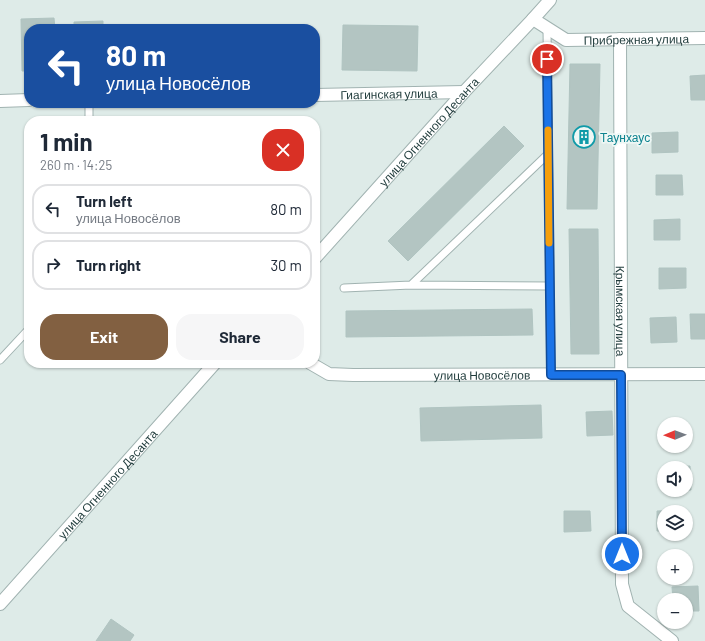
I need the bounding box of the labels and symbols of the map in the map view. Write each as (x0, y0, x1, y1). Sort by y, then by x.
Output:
street label: Прибрежная улица (584, 31, 689, 48)
pin (530, 42, 564, 76)
street label: улица Огненного Десанта (376, 74, 482, 190)
street label: Гиагинская улица (340, 86, 438, 101)
building icon: Таунхаус (571, 124, 597, 150)
place label: Таунхаус (600, 130, 650, 145)
street label: Крымская улица (613, 266, 628, 357)
street label: улица Новосёлов (434, 367, 530, 383)
north arrow (657, 417, 693, 453)
street label: улица Огненного Десанта (55, 426, 160, 542)
position arrow (601, 533, 643, 575)

